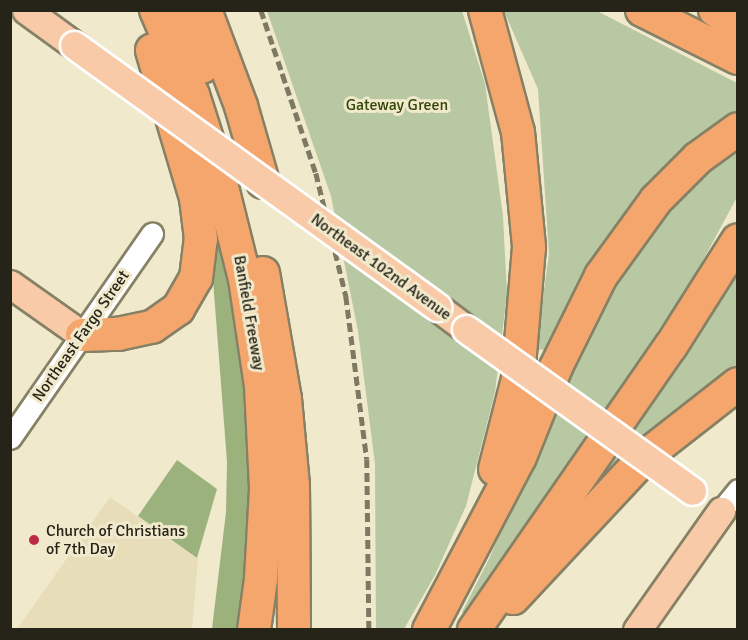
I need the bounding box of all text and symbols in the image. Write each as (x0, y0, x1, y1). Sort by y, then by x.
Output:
park label: Gateway Green (346, 95, 448, 115)
street label: Northeast 102nd Avenue (307, 210, 455, 324)
street label: Banfield Freeway (229, 254, 269, 372)
street label: Northeast Fargo Street (29, 267, 133, 405)
place label: Church of Christians of 7th Day (46, 521, 185, 559)
marker: Church of Christians of 7th Day (27, 533, 41, 547)

